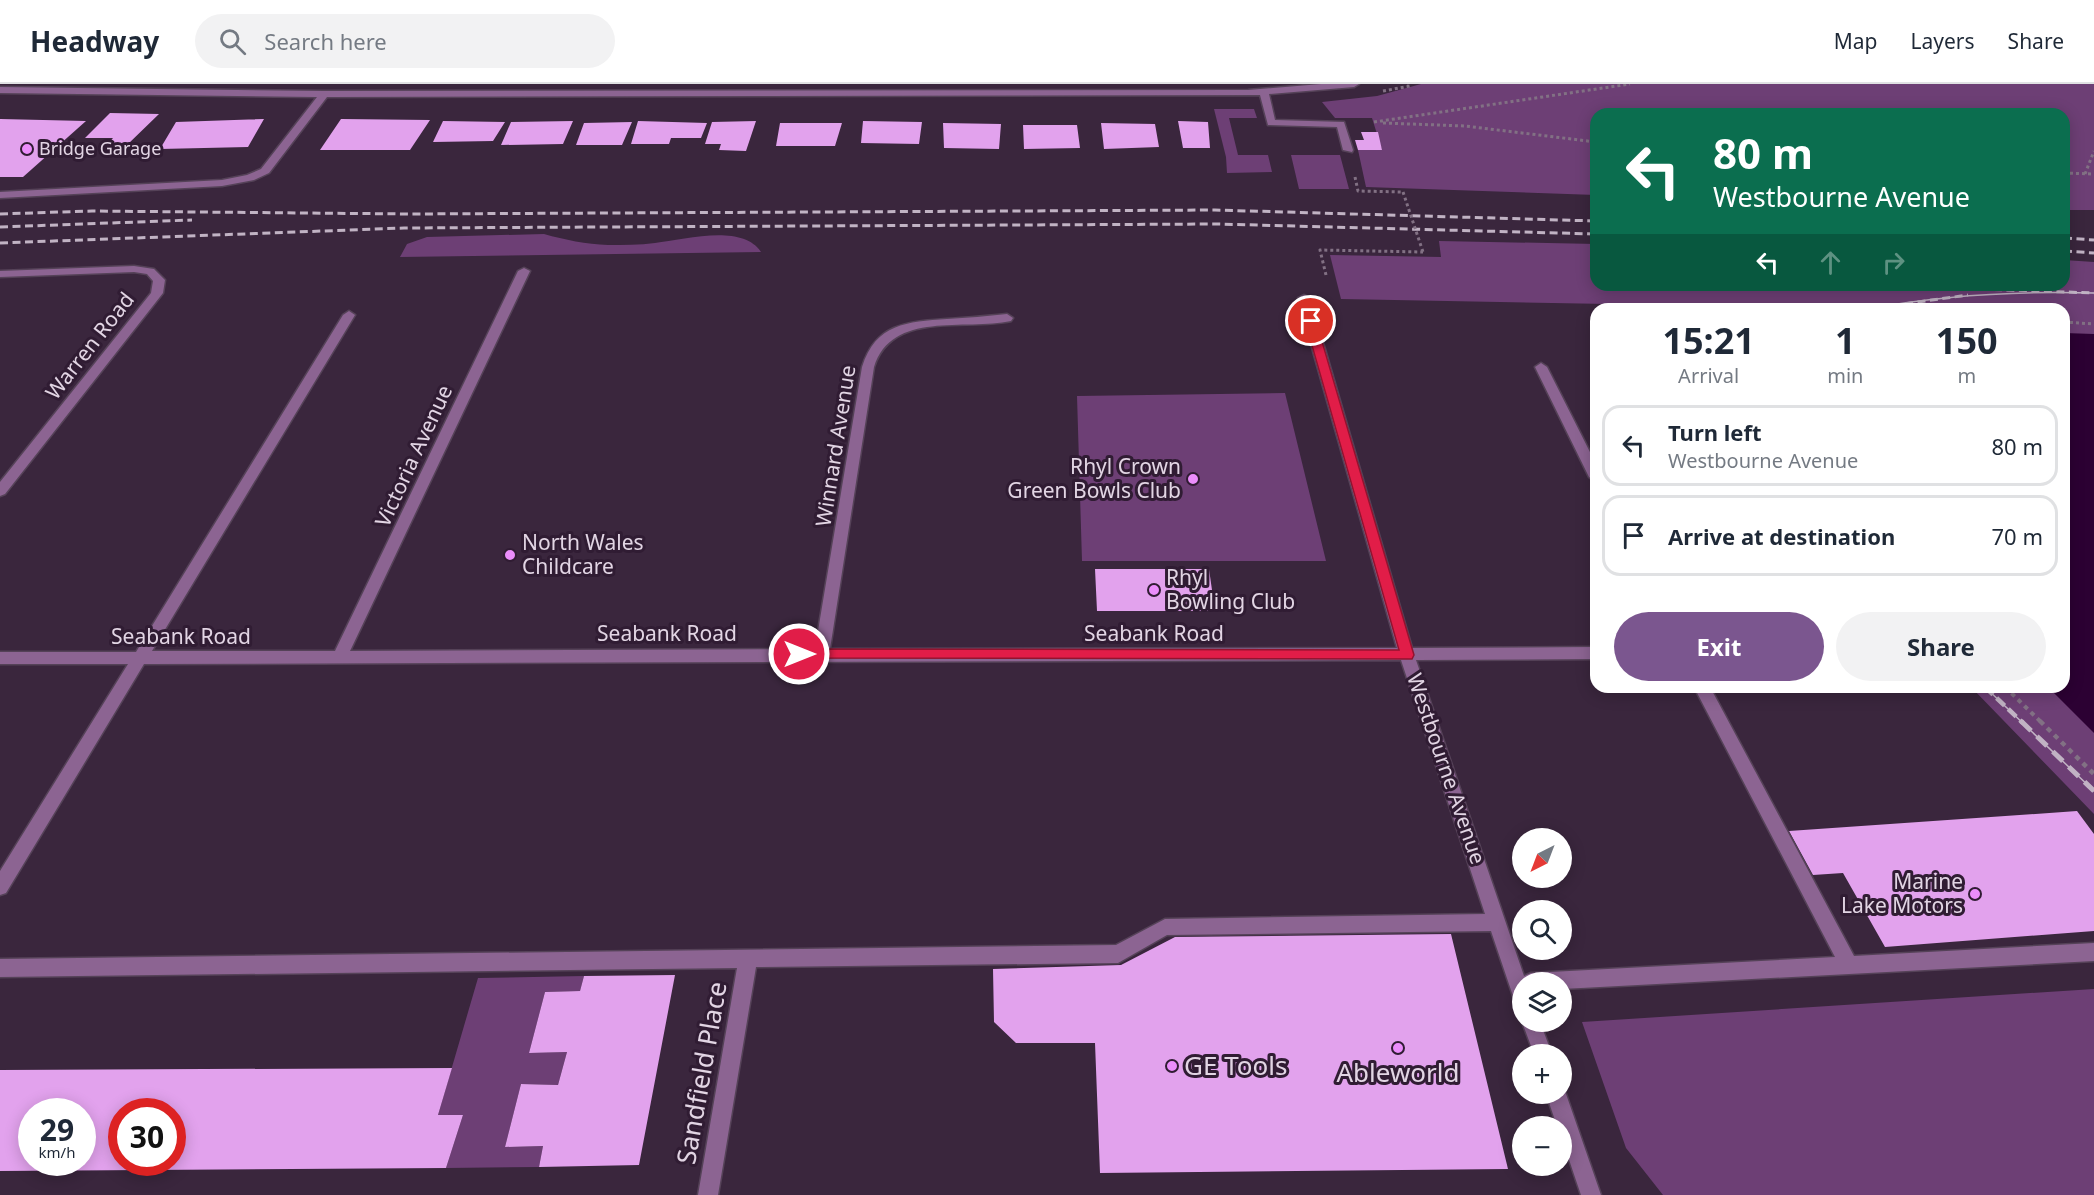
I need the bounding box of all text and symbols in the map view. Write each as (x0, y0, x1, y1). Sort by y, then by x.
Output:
search box (195, 14, 615, 68)
text: Headway (30, 22, 159, 60)
icon: search (216, 25, 249, 58)
text: Search here (264, 26, 387, 56)
text: Map (1834, 27, 1878, 55)
text: Layers (1911, 27, 1975, 55)
text: Share (2008, 27, 2064, 55)
text: 80 m (1713, 124, 1813, 181)
icon: left (1614, 132, 1692, 210)
place label: Bridge Garage (39, 136, 161, 160)
marker: Bridge Garage (20, 142, 34, 156)
text: Westbourne Avenue (1713, 178, 1970, 215)
icon: left (1751, 246, 1784, 279)
icon: ahead (1814, 246, 1847, 279)
icon: right (1877, 246, 1910, 279)
street label: Warren Road (39, 286, 140, 405)
pin (1285, 295, 1336, 346)
icon: arrive (1294, 304, 1327, 337)
text: 15:21 (1662, 316, 1755, 365)
text: 1 (1835, 316, 1856, 365)
text: 150 (1936, 316, 1998, 365)
text: Arrival (1678, 362, 1739, 389)
text: min (1827, 362, 1863, 389)
text: m (1957, 362, 1976, 389)
street label: Winnard Avenue (808, 363, 862, 529)
street label: Victoria Avenue (368, 380, 458, 531)
text: Turn left (1668, 417, 1762, 447)
icon: left (1617, 429, 1650, 462)
text: 80 m (1992, 431, 2043, 461)
text: Westbourne Avenue (1668, 447, 1858, 474)
place label: Rhyl Crown Green Bowls Club (1007, 452, 1181, 504)
marker: Rhyl Crown Green Bowls Club (1186, 472, 1200, 486)
icon: arrive (1617, 519, 1650, 552)
text: Arrive at destination (1668, 521, 1895, 551)
text: 70 m (1992, 521, 2043, 551)
place label: North Wales Childcare (522, 528, 644, 580)
marker: North Wales Childcare (503, 548, 517, 562)
place label: Rhyl Bowling Club (1166, 563, 1295, 615)
marker: Rhyl Bowling Club (1147, 583, 1161, 597)
button: Exit (1614, 612, 1824, 681)
button: Share (1836, 612, 2046, 681)
street label: Seabank Road (597, 619, 737, 647)
street label: Seabank Road (1084, 619, 1224, 647)
street label: Seabank Road (111, 622, 251, 650)
position arrow (767, 622, 831, 686)
street label: Westbourne Avenue (1401, 670, 1493, 868)
north arrow (1512, 828, 1572, 888)
map controls (1512, 828, 1572, 1176)
place label: Marine Lake Motors (1841, 867, 1963, 919)
marker: Marine Lake Motors (1968, 887, 1982, 901)
button: search (1512, 900, 1572, 960)
button: layers (1512, 972, 1572, 1032)
street label: Sandfield Place (667, 979, 735, 1167)
marker: Ableworld (1391, 1041, 1405, 1055)
button: + (1512, 1044, 1572, 1104)
place label: GE Tools (1184, 1047, 1287, 1083)
place label: Ableworld (1336, 1054, 1460, 1090)
marker: GE Tools (1165, 1059, 1179, 1073)
speed limit sign: 30 (108, 1098, 186, 1176)
text: 29 (40, 1109, 74, 1150)
button: − (1512, 1116, 1572, 1176)
text: km/h (39, 1142, 75, 1162)

